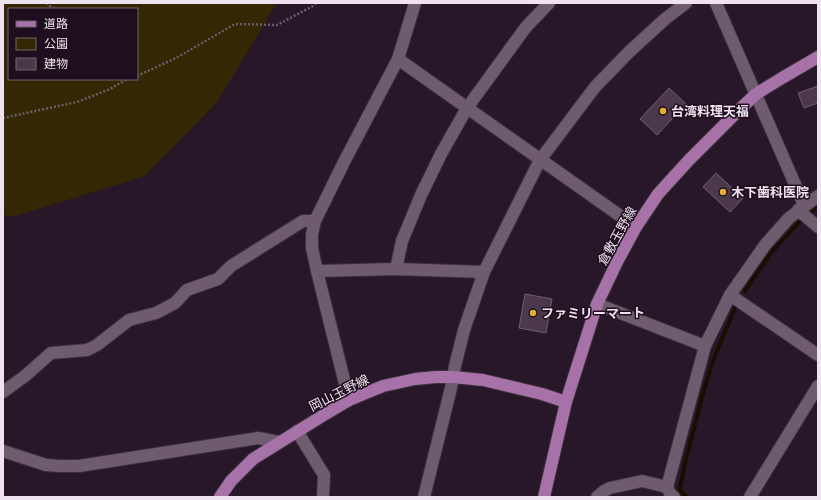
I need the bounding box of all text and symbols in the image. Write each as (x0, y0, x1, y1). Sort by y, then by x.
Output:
legend (8, 8, 138, 80)
text: 道路 (44, 17, 68, 31)
text: 公園 (44, 37, 68, 51)
text: 建物 (44, 57, 68, 71)
place label: 台湾料理天福 (671, 104, 749, 119)
marker: 台湾料理天福 (658, 106, 668, 116)
place label: 木下歯科医院 (731, 185, 809, 200)
marker: 木下歯科医院 (718, 187, 728, 197)
street label: 倉敷玉野線 (595, 204, 639, 268)
place label: ファミリーマート (541, 306, 645, 321)
marker: ファミリーマート (528, 308, 538, 318)
street label: 岡山玉野線 (307, 372, 371, 414)

